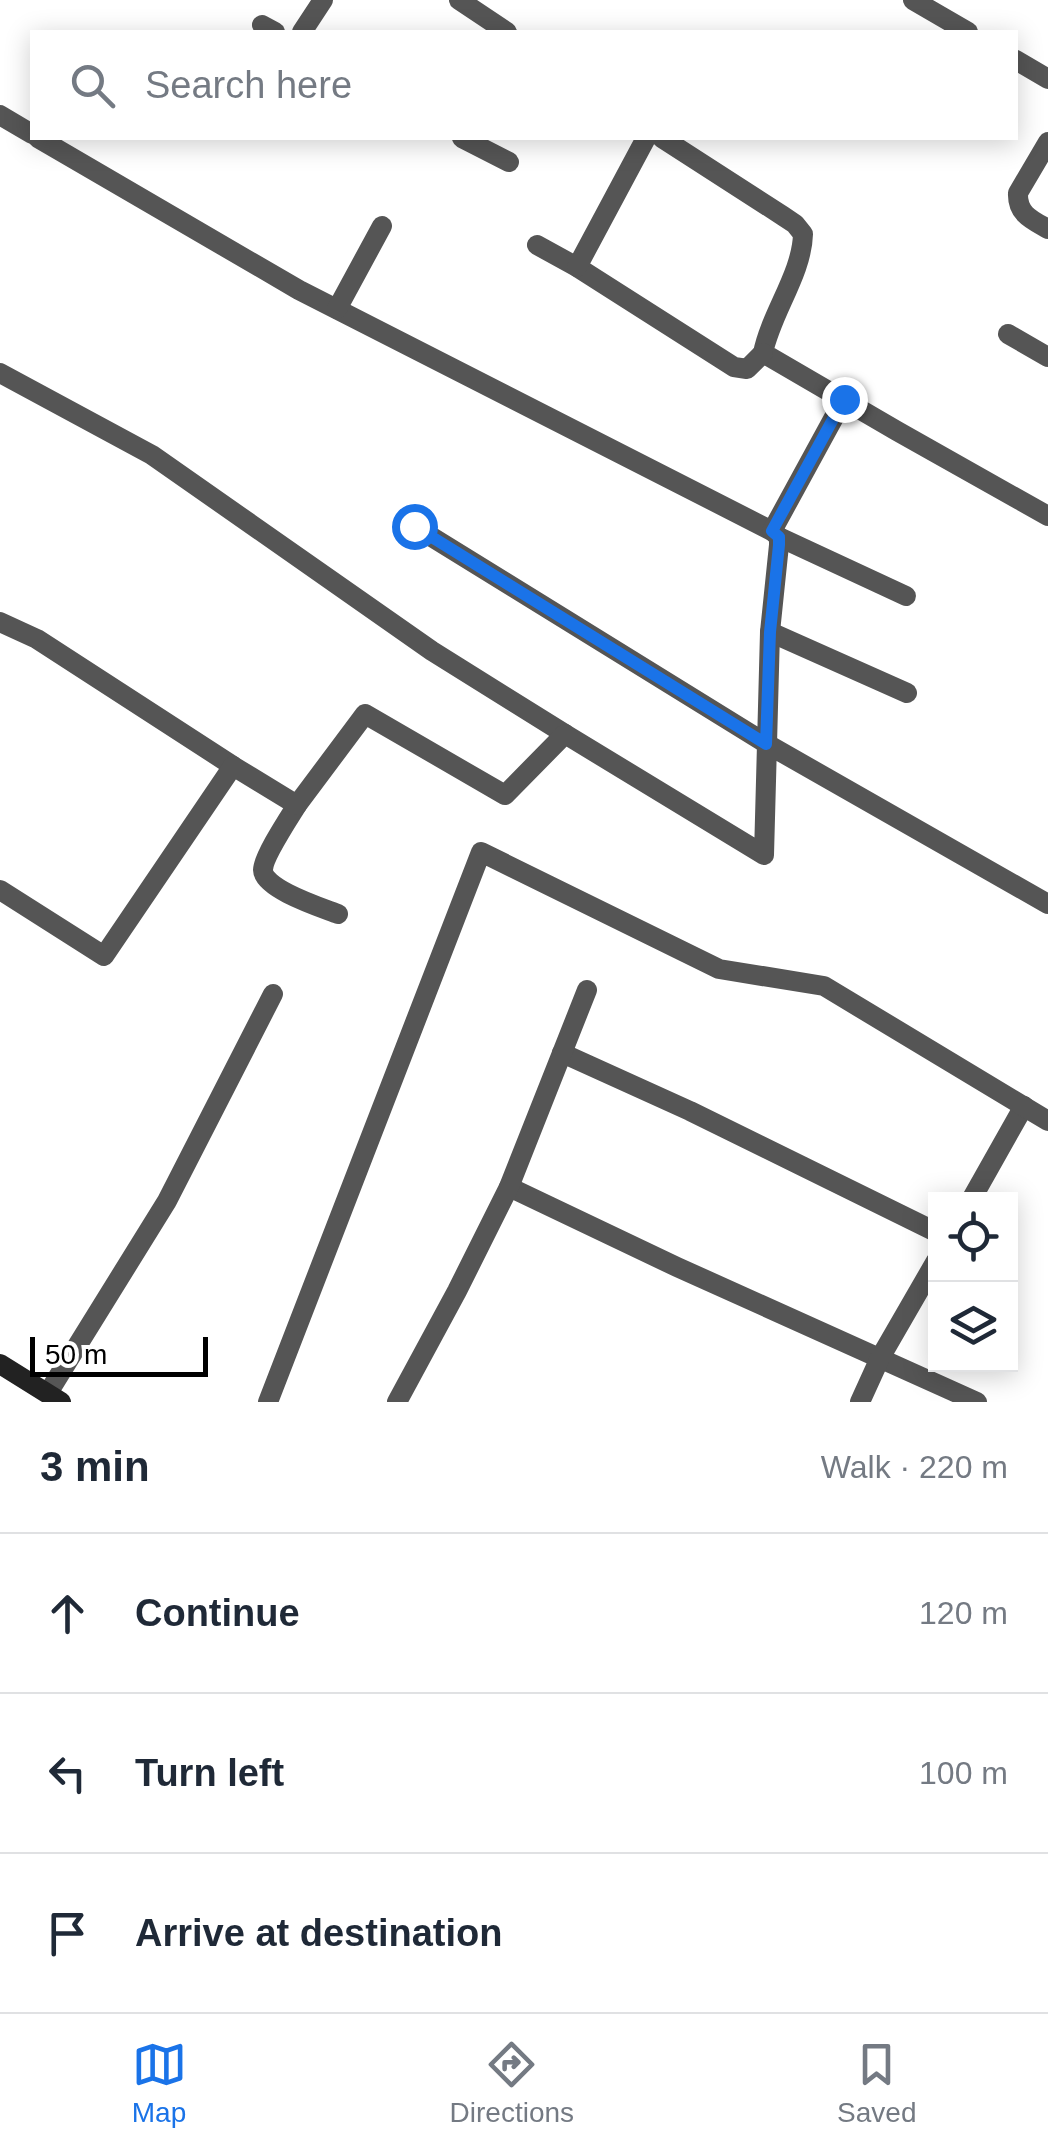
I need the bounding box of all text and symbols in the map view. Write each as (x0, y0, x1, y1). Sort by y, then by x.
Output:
search box (30, 30, 1018, 140)
icon: search (65, 58, 120, 113)
text: Search here (145, 64, 352, 106)
route end (822, 377, 868, 423)
route start (392, 504, 438, 550)
map controls (928, 1192, 1018, 1372)
button: locate (928, 1192, 1018, 1282)
button: layers (928, 1282, 1018, 1372)
scale bar (30, 1332, 208, 1376)
text: 50 m (45, 1339, 107, 1370)
text: 3 min (40, 1443, 150, 1490)
text: Walk · 220 m (821, 1449, 1008, 1485)
icon: ahead (40, 1586, 95, 1641)
text: Continue (135, 1592, 300, 1634)
text: 120 m (919, 1595, 1008, 1631)
icon: left (40, 1746, 95, 1801)
text: Turn left (135, 1752, 284, 1794)
text: 100 m (919, 1755, 1008, 1791)
icon: arrive (40, 1906, 95, 1961)
text: Arrive at destination (135, 1912, 502, 1954)
tab: Map (132, 2037, 187, 2129)
tab: Directions (450, 2037, 574, 2129)
tab: Saved (837, 2037, 916, 2129)

